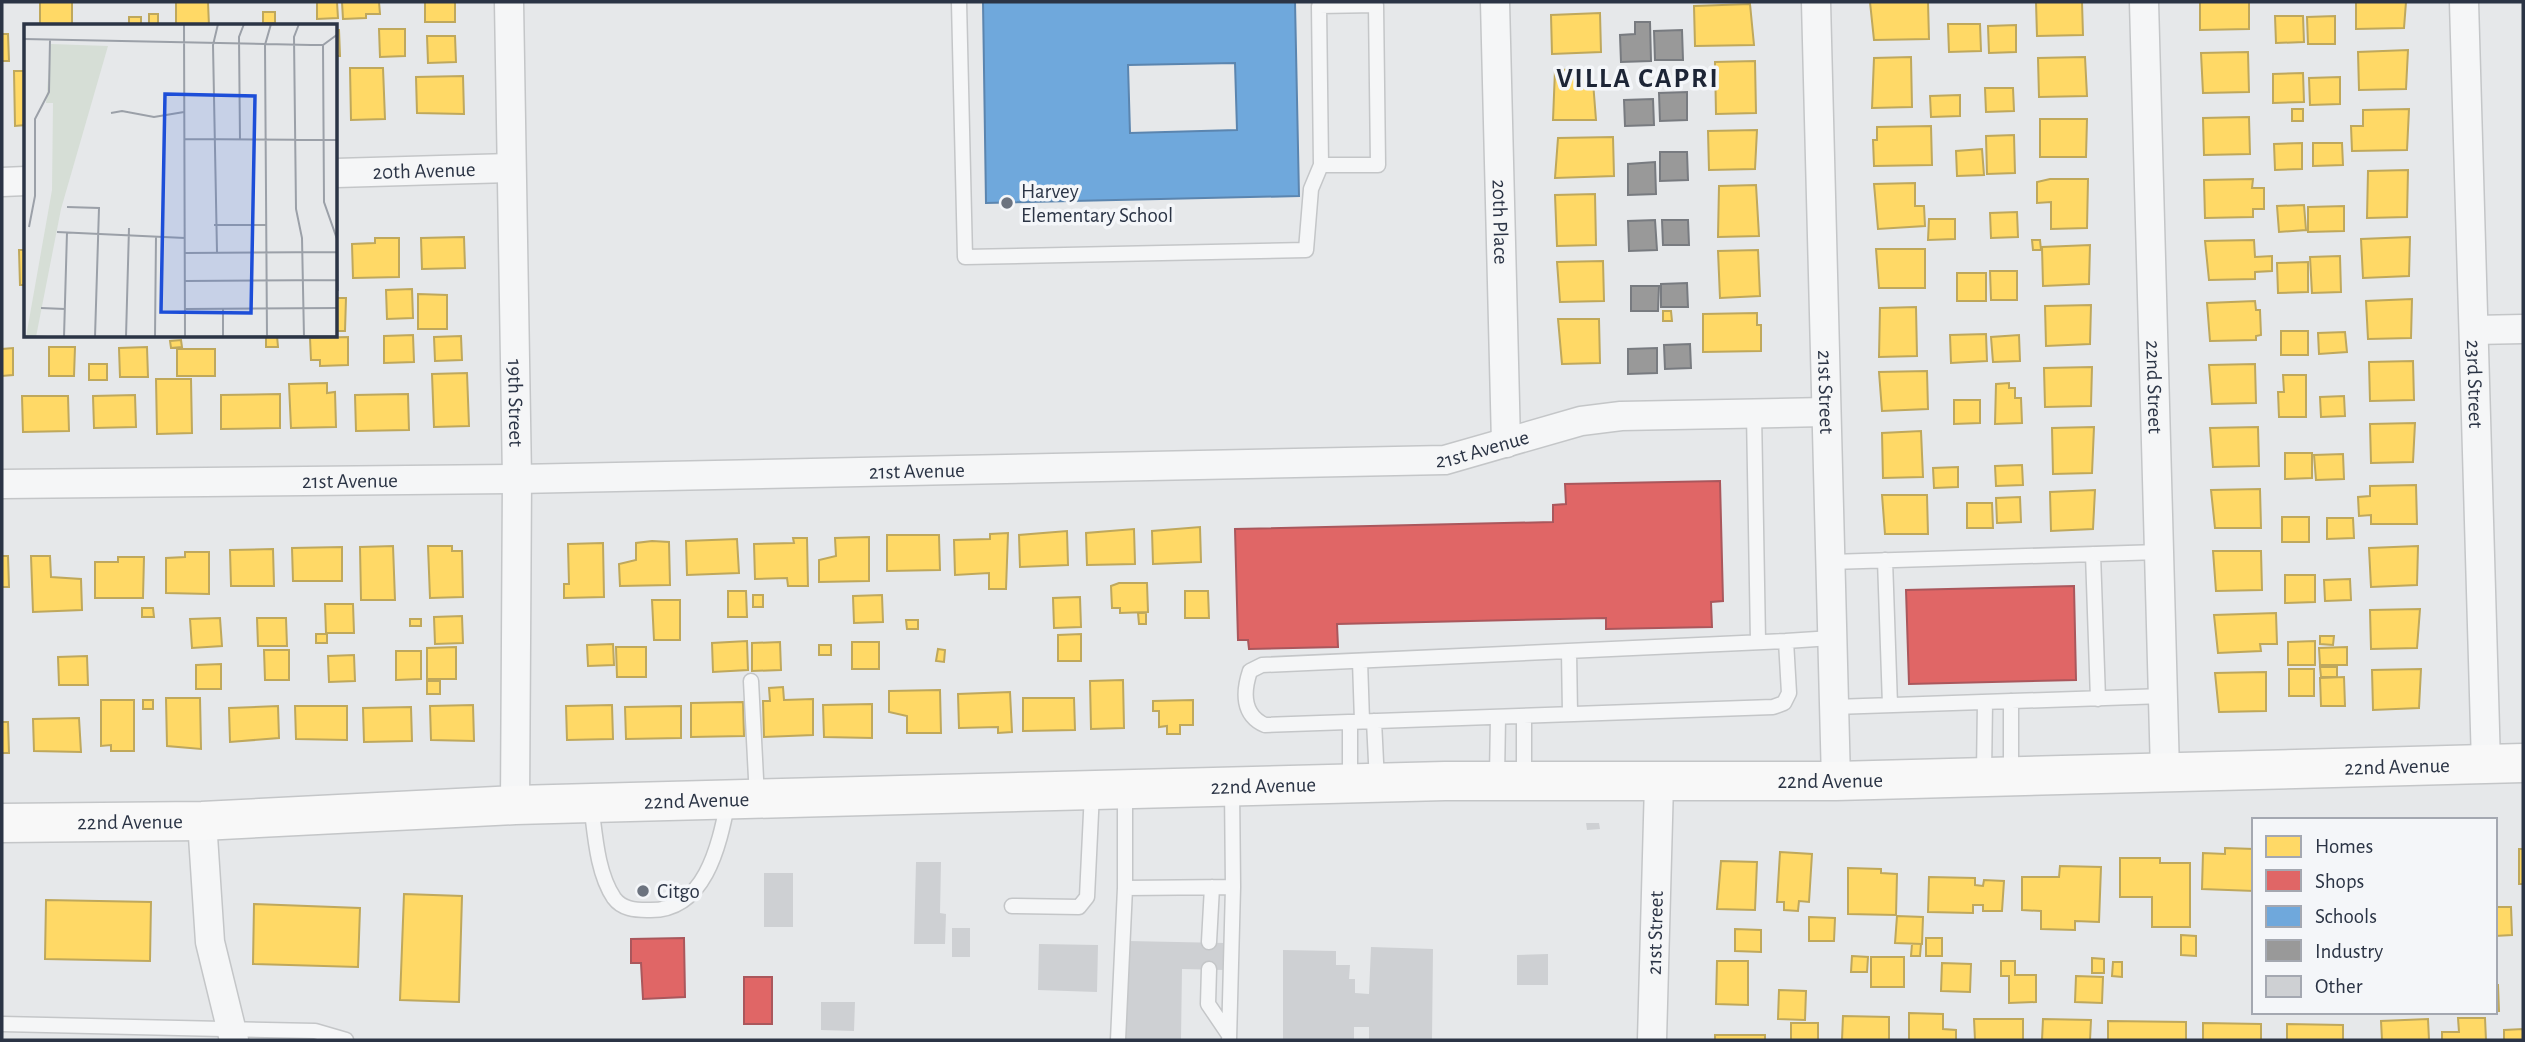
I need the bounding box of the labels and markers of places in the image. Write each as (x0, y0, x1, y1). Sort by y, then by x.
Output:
place label: Harvey Elementary School (1021, 181, 1173, 226)
marker: Harvey Elementary School (999, 195, 1015, 211)
place label: Citgo (657, 881, 700, 902)
marker: Citgo (635, 883, 651, 899)

